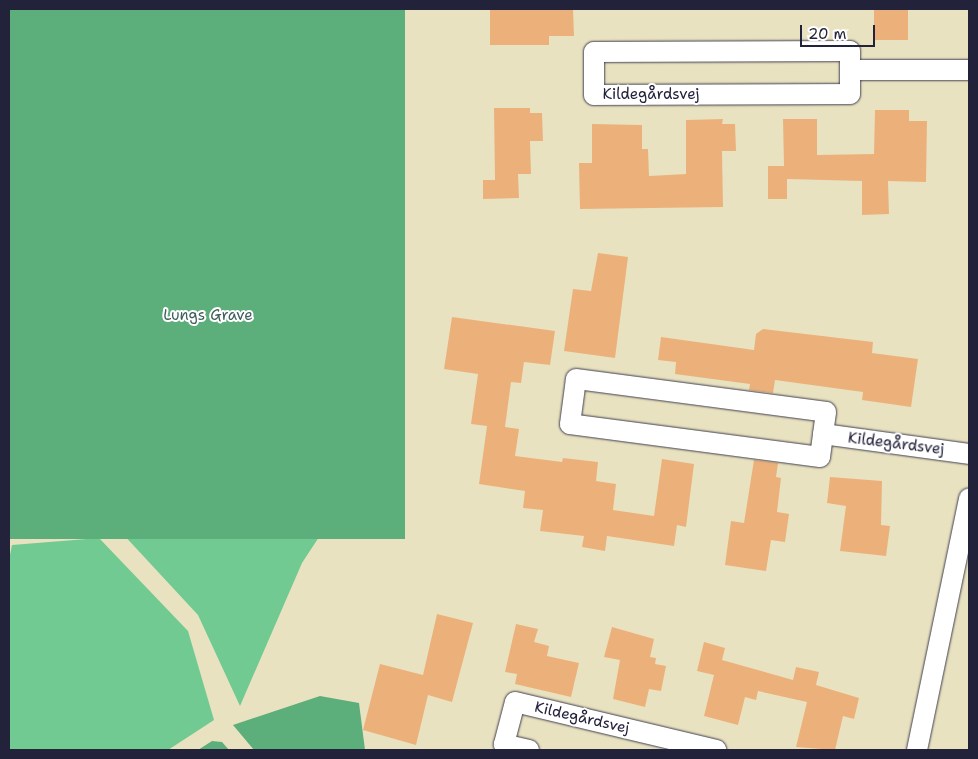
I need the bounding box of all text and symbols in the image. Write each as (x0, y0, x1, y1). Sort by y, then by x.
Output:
scale bar (803, 15, 878, 47)
text: 20 m (808, 24, 847, 44)
street label: Kildegårdsvej (603, 86, 699, 104)
park label: Lungs Grave (163, 307, 253, 325)
street label: Kildegårdsvej (847, 429, 945, 459)
street label: Kildegårdsvej (533, 698, 631, 738)

